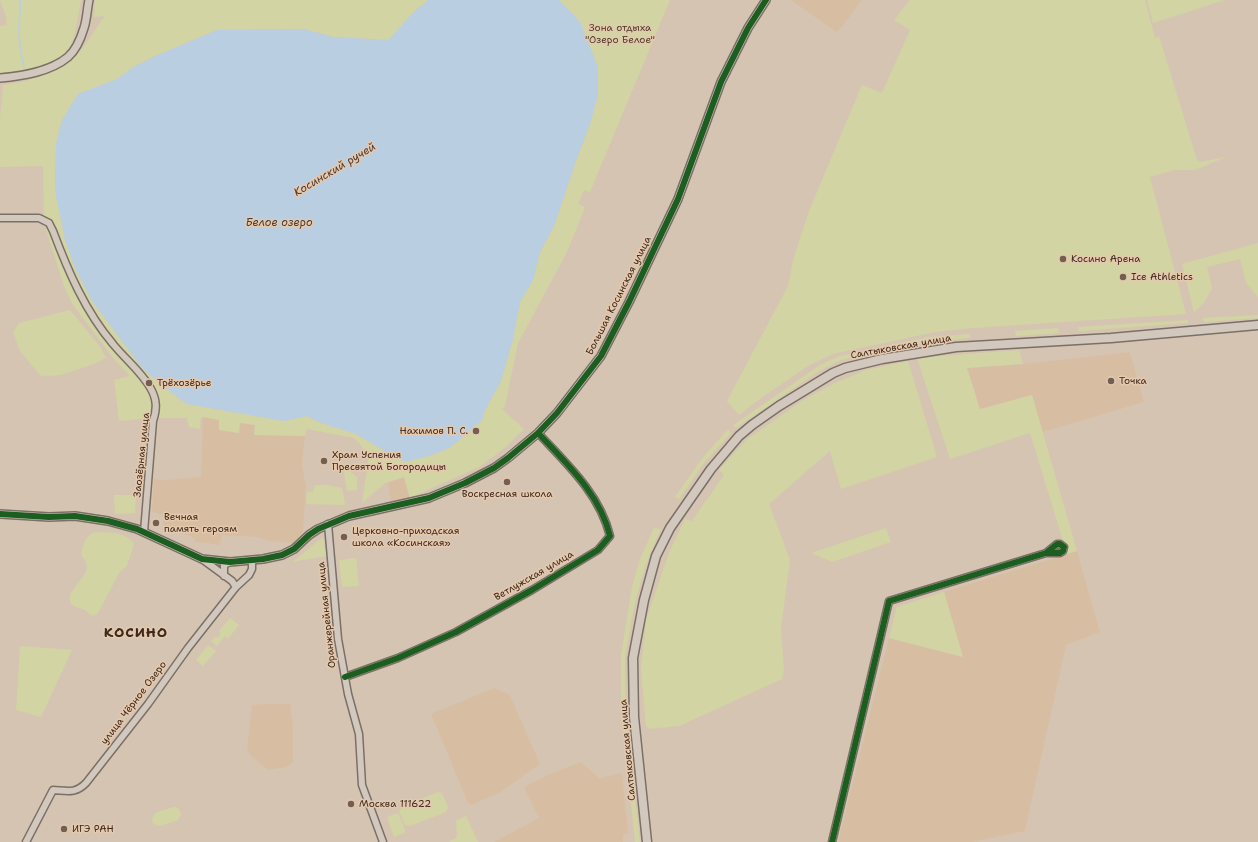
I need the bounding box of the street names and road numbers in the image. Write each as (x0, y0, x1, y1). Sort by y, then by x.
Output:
street label: Большая Косинская улица (584, 235, 654, 357)
street label: Салтыковская улица (850, 332, 952, 362)
street label: Заозёрная улица (132, 412, 152, 498)
street label: Ветлужская улица (492, 548, 576, 604)
street label: Оранжерейная улица (315, 561, 339, 669)
street label: улица Чёрное Озеро (99, 659, 169, 747)
street label: Салтыковская улица (618, 699, 638, 801)

